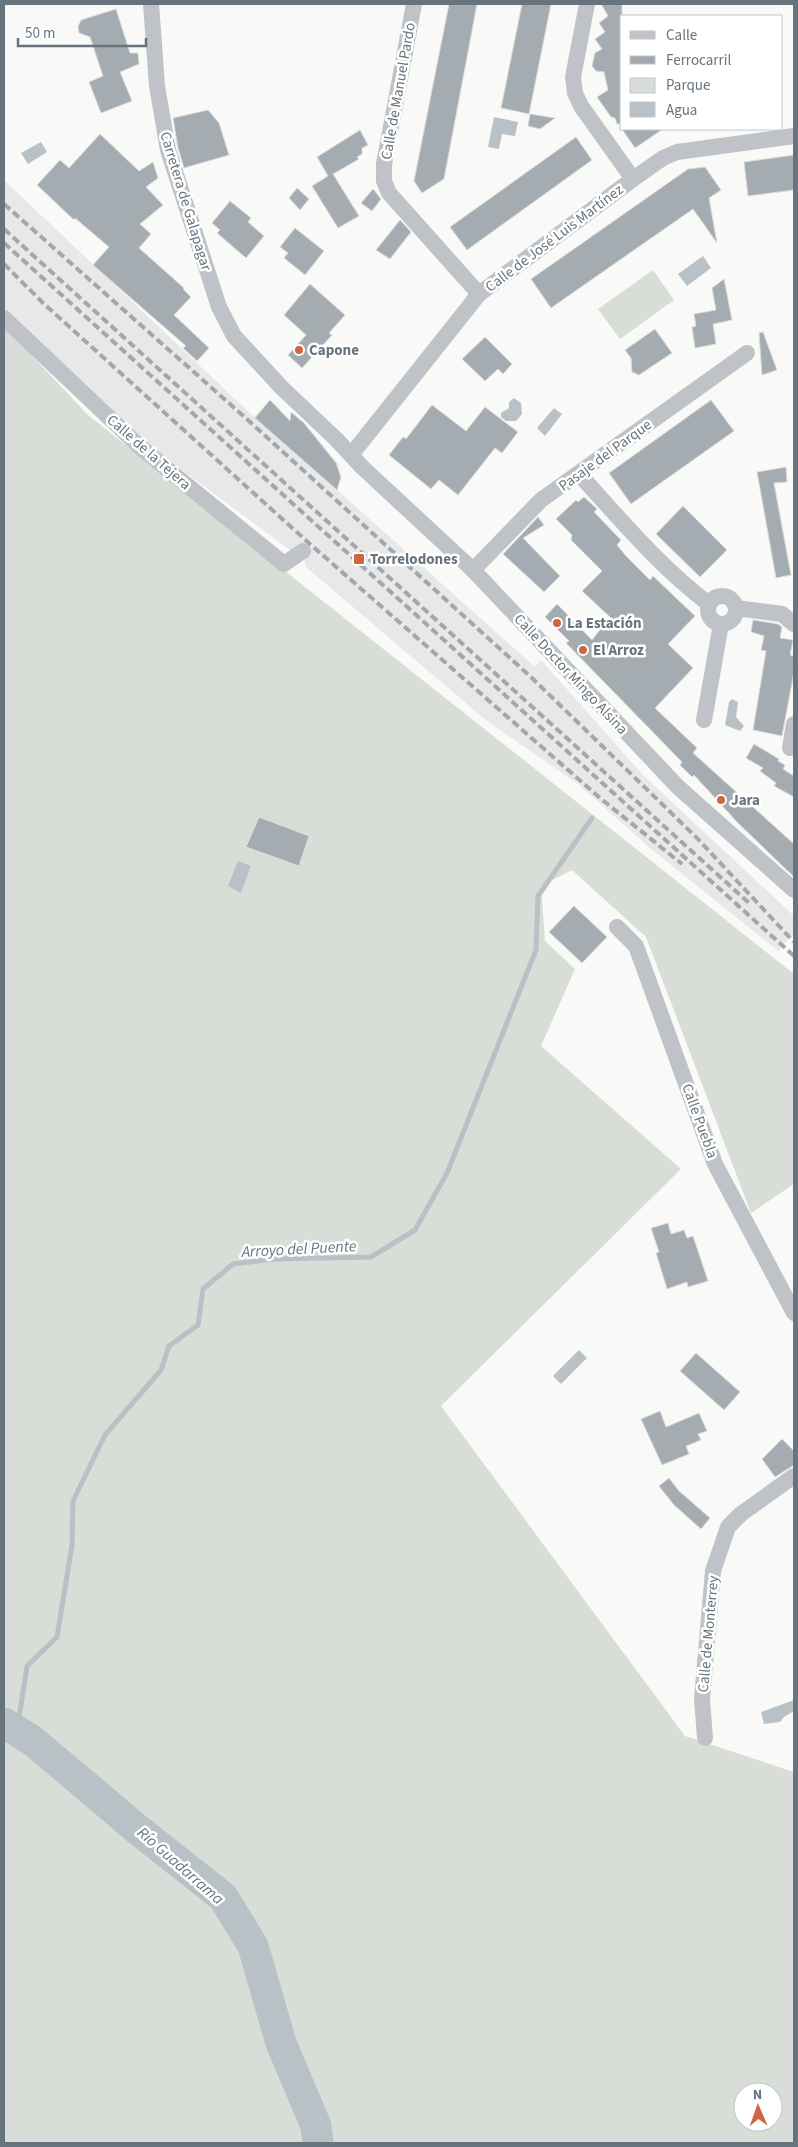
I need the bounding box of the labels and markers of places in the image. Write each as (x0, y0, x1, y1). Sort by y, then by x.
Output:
place label: Capone (309, 340, 359, 361)
marker: Capone (293, 344, 305, 356)
place label: Torrelodones (370, 549, 458, 570)
marker: Torrelodones (352, 552, 366, 566)
place label: La Estación (567, 613, 642, 634)
marker: La Estación (551, 617, 563, 629)
place label: El Arroz (593, 640, 644, 661)
marker: El Arroz (577, 644, 589, 656)
place label: Jara (731, 790, 760, 811)
marker: Jara (715, 794, 727, 806)

